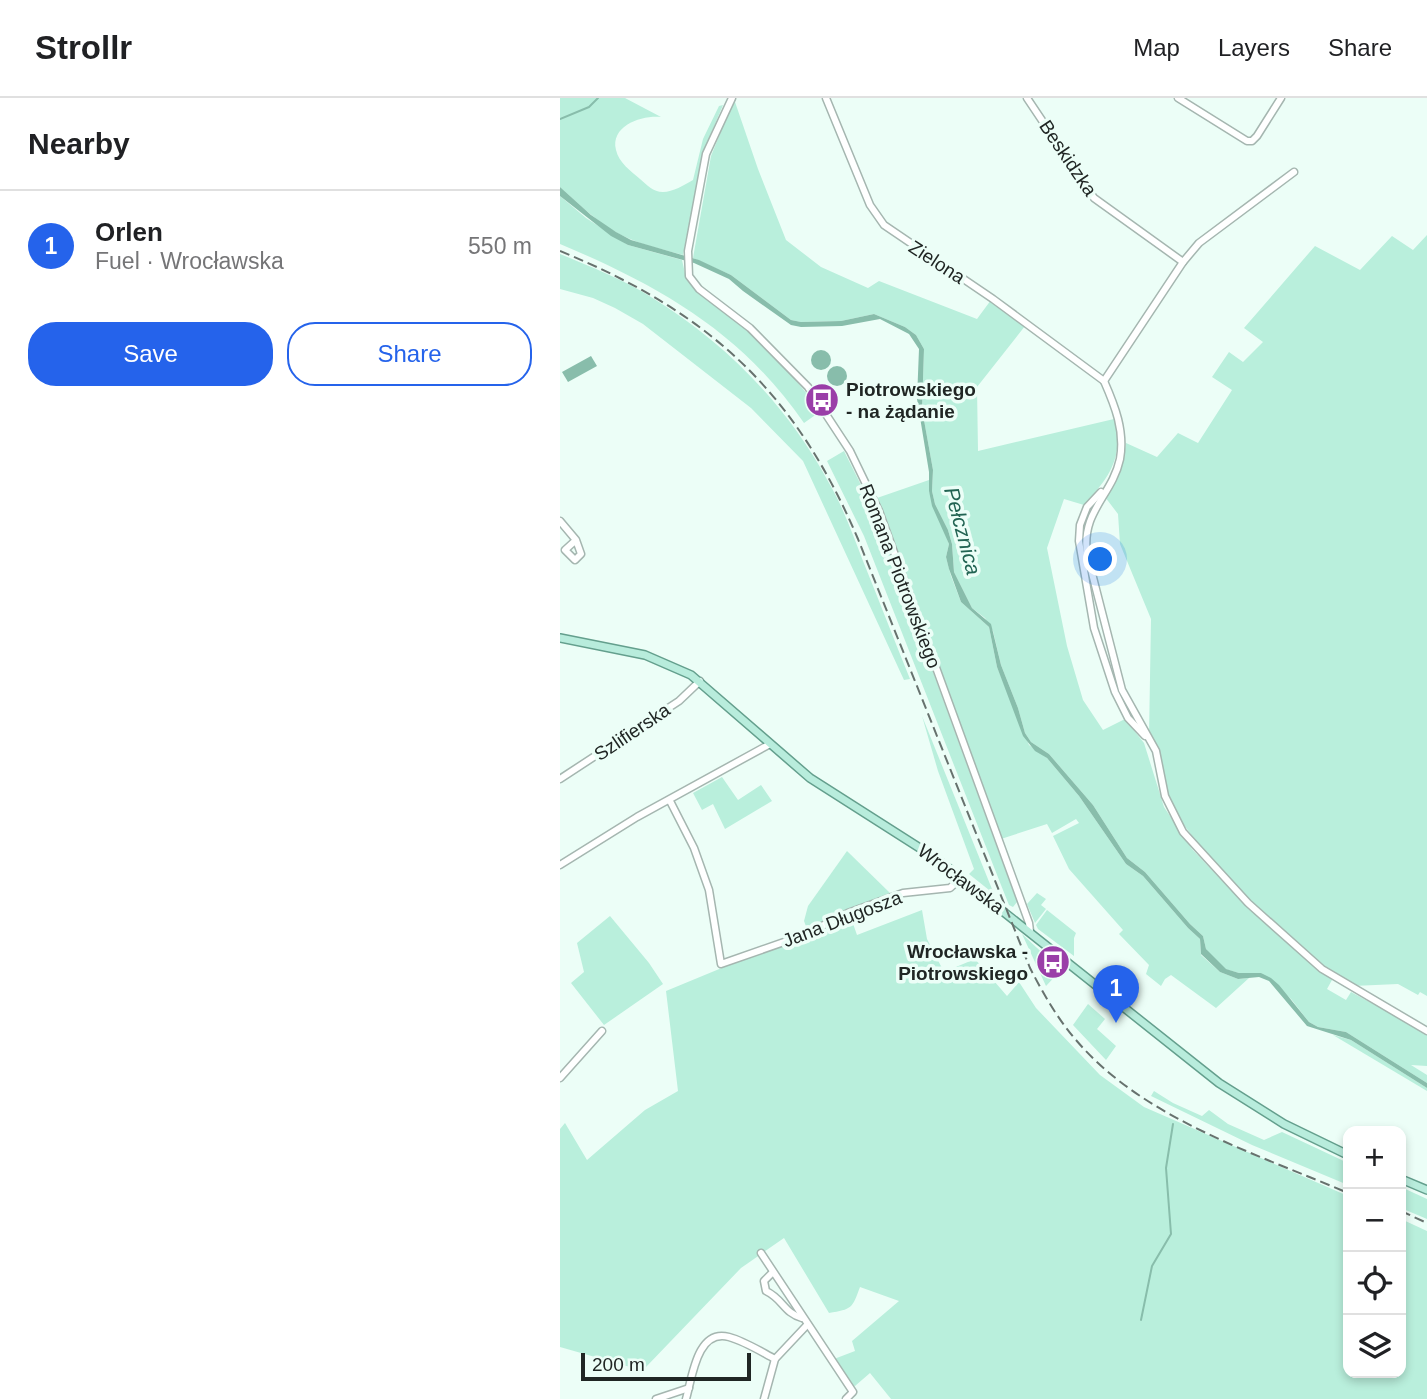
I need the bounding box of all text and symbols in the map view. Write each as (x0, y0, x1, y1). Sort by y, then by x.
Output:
text: Strollr (35, 29, 132, 66)
text: Map (1133, 34, 1180, 61)
text: Layers (1218, 34, 1290, 61)
text: Share (1328, 34, 1392, 61)
street label: Beskidzka (1035, 116, 1101, 200)
text: Nearby (28, 127, 130, 160)
text: Orlen (95, 217, 163, 247)
text: 1 (45, 233, 57, 259)
text: 550 m (468, 233, 532, 259)
street label: Zielona (905, 236, 969, 288)
text: Fuel · Wrocławska (95, 248, 284, 274)
button: Save (28, 322, 273, 386)
button: Share (287, 322, 532, 386)
place label: Piotrowskiego - na żądanie (846, 379, 976, 422)
bus stop icon: Piotrowskiego - na żądanie (803, 381, 841, 419)
street label: Romana Piotrowskiego (855, 481, 945, 671)
water label: Pełcznica (940, 485, 986, 577)
your location (1083, 542, 1117, 576)
street label: Szlifierska (590, 699, 674, 765)
street label: Wrocławska (914, 840, 1008, 918)
street label: Jana Długosza (780, 887, 905, 951)
place label: Wrocławska - Piotrowskiego (898, 941, 1028, 984)
bus stop icon: Wrocławska - Piotrowskiego (1034, 943, 1072, 981)
pin: 1 (1093, 965, 1139, 1023)
map controls (1343, 1126, 1406, 1378)
button: + (1343, 1126, 1406, 1189)
button: − (1343, 1189, 1406, 1252)
button: locate (1343, 1252, 1406, 1315)
button: layers (1343, 1315, 1406, 1378)
scale bar (581, 1350, 751, 1382)
text: 200 m (592, 1354, 645, 1375)

